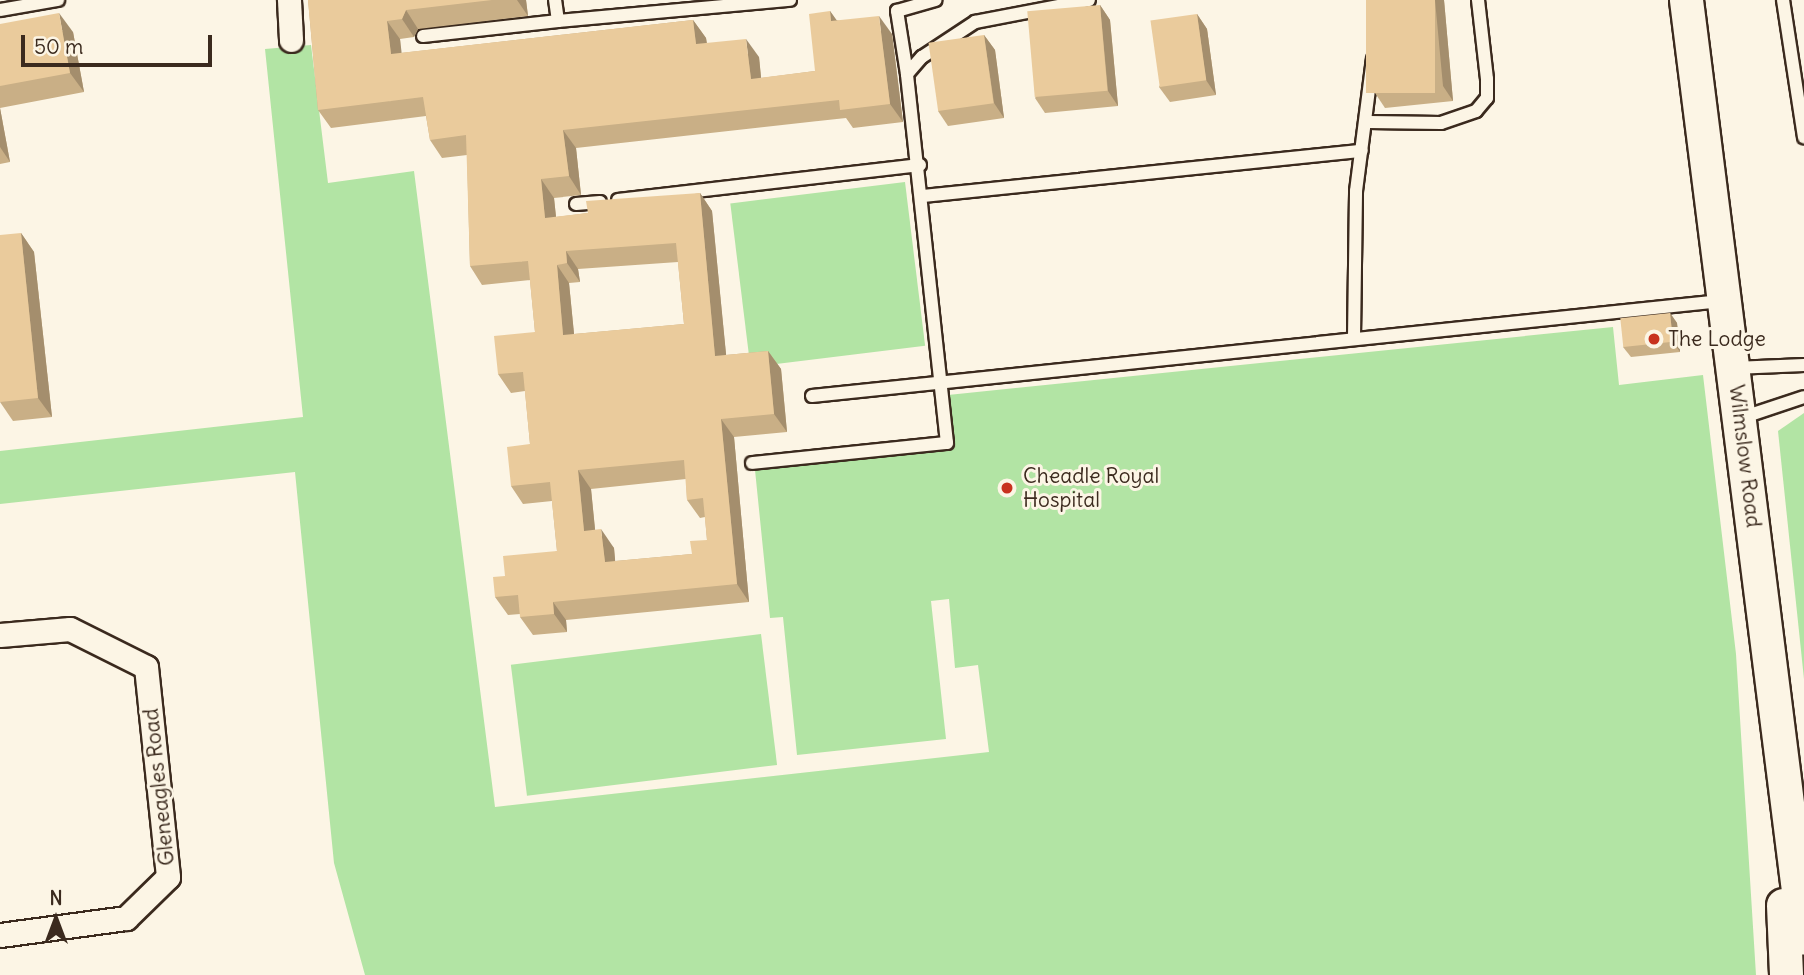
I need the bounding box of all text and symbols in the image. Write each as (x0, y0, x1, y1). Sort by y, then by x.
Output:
scale bar (24, 21, 215, 65)
text: 50 m (34, 33, 83, 60)
place label: The Lodge (1668, 326, 1766, 352)
marker: The Lodge (1646, 331, 1662, 347)
street label: Wilmslow Road (1724, 383, 1766, 529)
place label: Cheadle Royal Hospital (1023, 463, 1159, 513)
marker: Cheadle Royal Hospital (997, 478, 1017, 498)
street label: Gleneagles Road (138, 707, 180, 867)
north arrow (21, 884, 91, 954)
text: N (49, 886, 63, 910)

